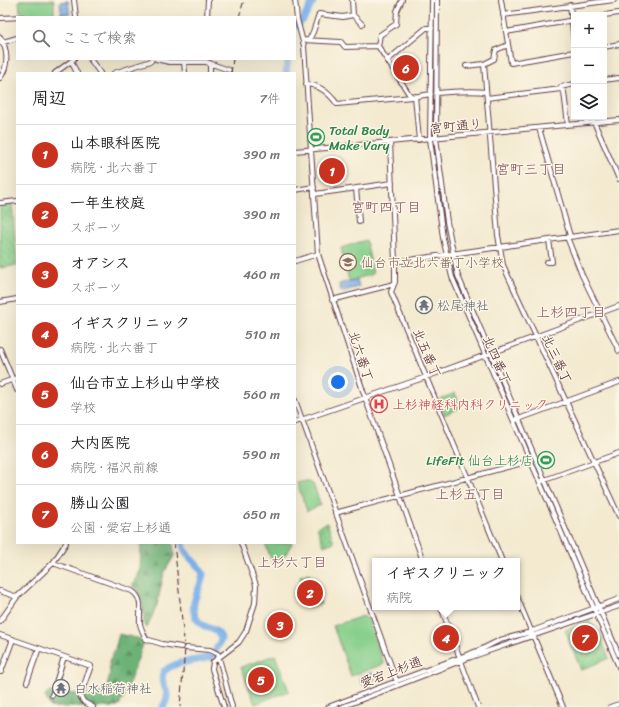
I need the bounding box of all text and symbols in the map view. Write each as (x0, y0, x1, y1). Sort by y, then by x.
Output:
map controls (571, 12, 607, 120)
button: + (571, 12, 607, 48)
search box (16, 16, 296, 60)
text: ここで検索 (62, 25, 137, 51)
icon: search (30, 27, 52, 49)
button: − (571, 48, 607, 84)
pin: 6 (393, 53, 419, 83)
text: 周辺 (32, 83, 66, 113)
button: layers (571, 84, 607, 120)
text: 7件 (260, 87, 280, 110)
street label: 宮町通り (429, 112, 483, 140)
place label: Total Body Make Vary (329, 119, 390, 157)
sports icon: Total Body Make Vary (306, 127, 326, 147)
text: 山本眼科医院 (70, 130, 160, 156)
text: 1 (42, 143, 48, 166)
text: 390 m (243, 143, 280, 166)
text: 病院 · 北六番丁 (70, 156, 158, 179)
pin: 1 (319, 156, 345, 186)
district label: 宮町三丁目 (496, 157, 566, 182)
text: 一年生校庭 (70, 190, 145, 216)
district label: 宮町四丁目 (351, 195, 421, 220)
text: 2 (41, 203, 49, 226)
text: 390 m (243, 203, 280, 226)
text: スポーツ (70, 216, 122, 239)
text: オアシス (70, 250, 130, 276)
place label: 仙台市立北六番丁小学校 (361, 251, 504, 274)
school or university icon: 仙台市立北六番丁小学校 (338, 252, 358, 272)
text: 3 (41, 263, 49, 286)
text: 460 m (243, 263, 280, 286)
text: スポーツ (70, 276, 122, 299)
place label: 松尾神社 (437, 294, 489, 317)
temple icon: 松尾神社 (414, 295, 434, 315)
district label: 上杉四丁目 (536, 300, 606, 325)
text: イギスクリニック (70, 310, 190, 336)
text: 4 (41, 323, 49, 346)
text: 510 m (245, 323, 280, 346)
street label: 北五番丁 (406, 325, 448, 381)
street label: 北六番丁 (342, 328, 380, 384)
street label: 北三番丁 (536, 331, 578, 387)
street label: 北四番丁 (476, 332, 518, 388)
text: 病院 · 北六番丁 (70, 336, 158, 359)
text: 仙台市立上杉山中学校 (70, 370, 220, 396)
your location (328, 372, 348, 392)
text: 5 (41, 383, 49, 406)
text: 560 m (243, 383, 280, 406)
place label: 上杉神経科内科クリニック (392, 393, 548, 416)
hospital icon: 上杉神経科内科クリニック (369, 394, 389, 414)
text: 学校 (70, 396, 96, 419)
text: 大内医院 (70, 430, 130, 456)
text: 6 (41, 443, 49, 466)
text: 590 m (242, 443, 280, 466)
place label: LifeFit 仙台上杉店 (426, 449, 533, 472)
sports icon: LifeFit 仙台上杉店 (536, 450, 556, 470)
text: 病院 · 福沢前線 (70, 456, 158, 479)
district label: 上杉五丁目 (435, 482, 505, 507)
text: 勝山公園 (70, 490, 130, 516)
text: 7 (41, 503, 49, 526)
text: 650 m (243, 503, 280, 526)
text: 公園 · 愛宕上杉通 (70, 516, 171, 539)
district label: 上杉六丁目 (257, 550, 327, 575)
popup (372, 558, 520, 610)
text: イギスクリニック (386, 560, 506, 586)
pin: 2 (297, 578, 323, 608)
text: 病院 (386, 586, 412, 609)
pin: 3 (267, 610, 293, 640)
pin: 4 (433, 623, 459, 653)
pin: 7 (572, 623, 598, 653)
street label: 愛宕上杉通 (357, 650, 425, 694)
pin: 5 (248, 665, 274, 695)
place label: 白水稲荷神社 (74, 677, 152, 700)
temple icon: 白水稲荷神社 (51, 678, 71, 698)

